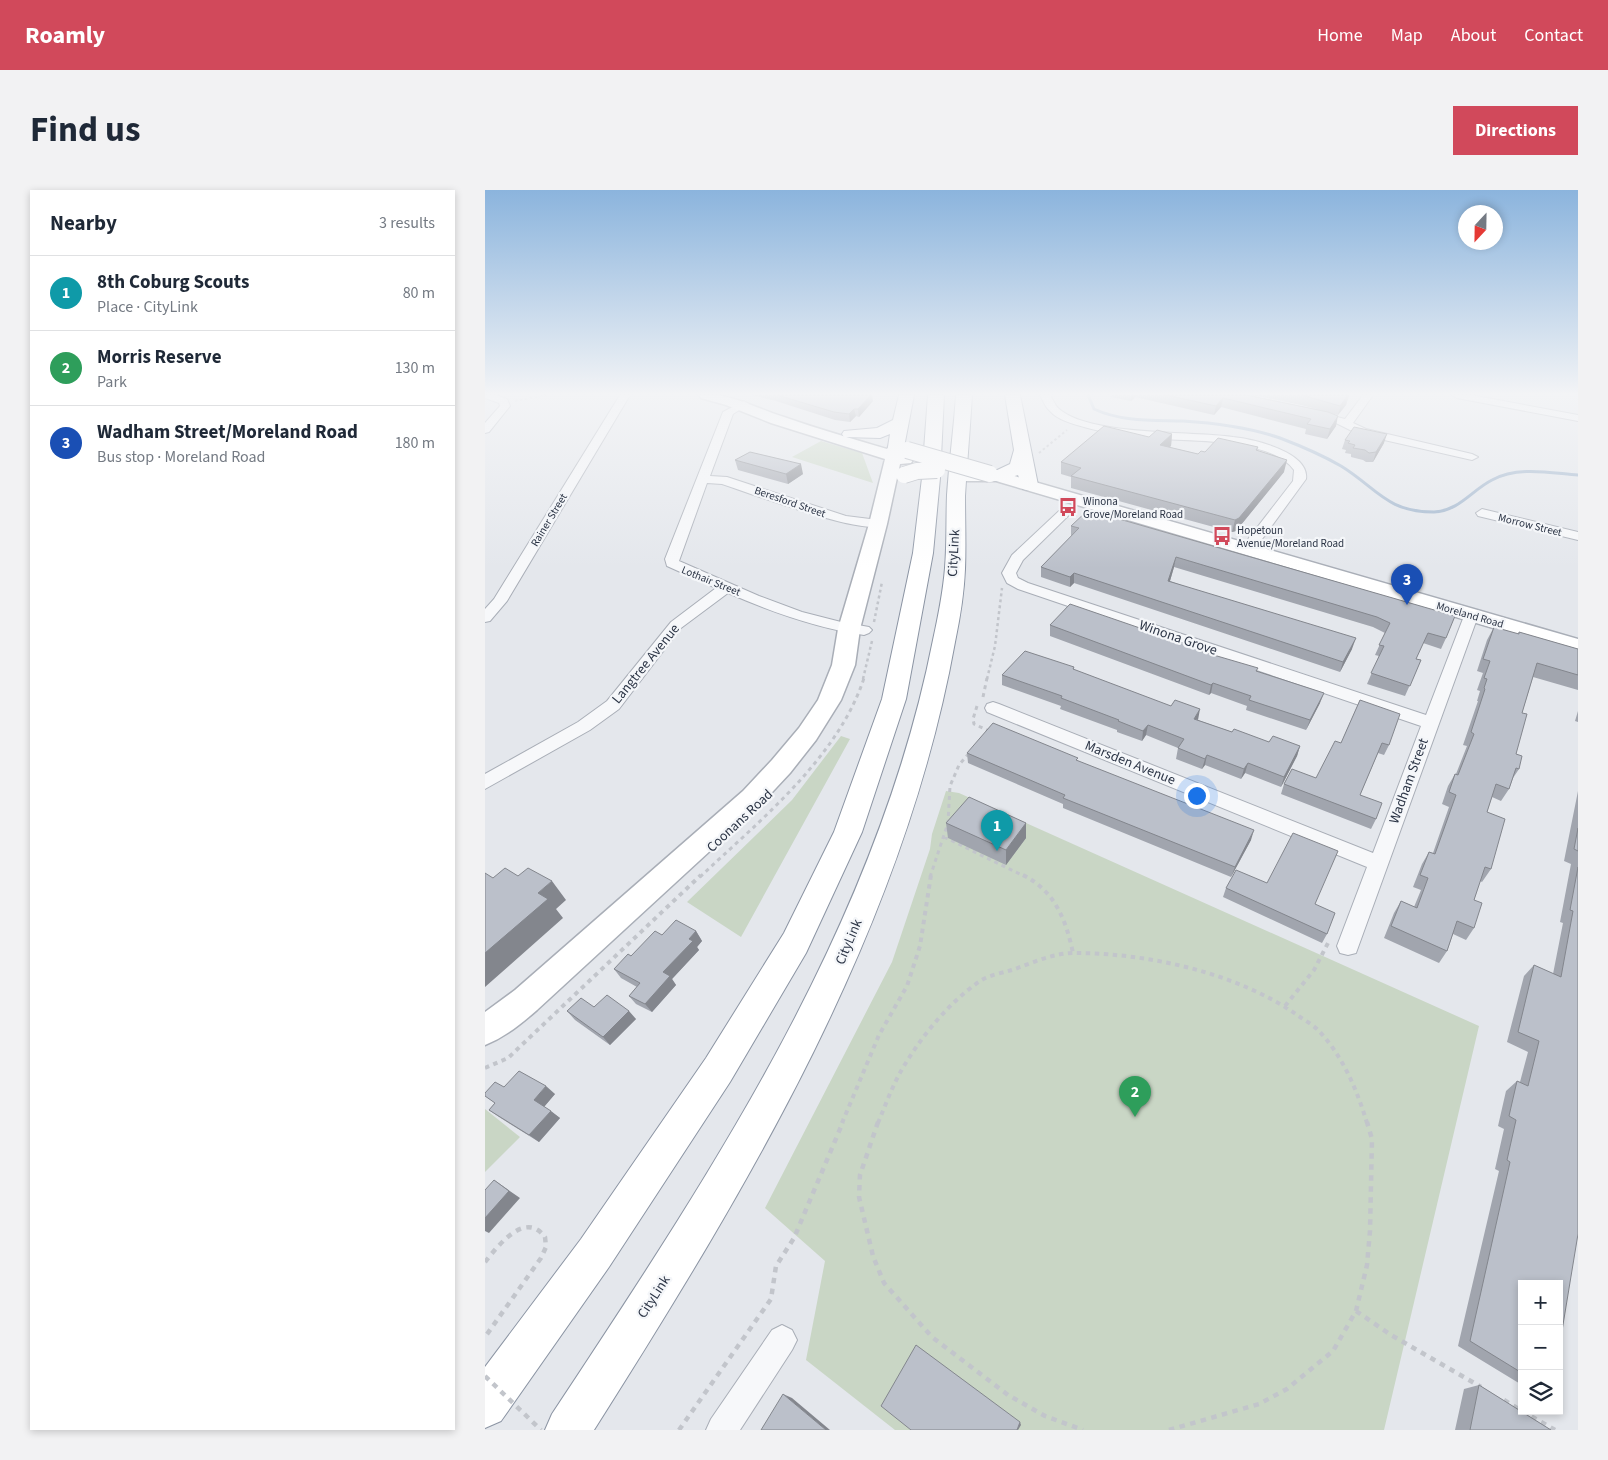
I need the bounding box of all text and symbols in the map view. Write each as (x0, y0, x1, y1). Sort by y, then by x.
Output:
text: Roamly (25, 18, 105, 53)
text: Home (1317, 23, 1363, 48)
text: Map (1391, 23, 1423, 48)
text: About (1451, 23, 1496, 48)
text: Contact (1524, 23, 1583, 48)
text: Find us (30, 105, 140, 155)
button: Directions (1453, 106, 1578, 155)
north arrow (1458, 205, 1503, 250)
text: Nearby (50, 208, 117, 238)
text: 3 results (379, 212, 435, 234)
text: 8th Coburg Scouts (97, 269, 249, 296)
text: 1 (62, 282, 70, 304)
text: 80 m (403, 282, 435, 304)
text: Place · CityLink (97, 296, 198, 318)
text: Morris Reserve (97, 344, 222, 371)
text: 2 (62, 357, 70, 379)
text: 130 m (395, 357, 435, 379)
text: Park (97, 371, 127, 393)
text: Wadham Street/Moreland Road (97, 419, 358, 446)
text: 3 (62, 432, 70, 454)
text: 180 m (395, 432, 435, 454)
text: Bus stop · Moreland Road (97, 446, 265, 468)
street label: Beresford Street (752, 483, 828, 521)
street label: Rainer Street (527, 490, 571, 549)
place label: Winona Grove/Moreland Road (1083, 494, 1183, 522)
bus stop icon: Winona Grove/Moreland Road (1057, 496, 1079, 518)
street label: Morrow Street (1497, 510, 1564, 540)
place label: Hopetoun Avenue/Moreland Road (1237, 523, 1344, 551)
bus stop icon: Hopetoun Avenue/Moreland Road (1211, 525, 1233, 547)
street label: CityLink (943, 529, 965, 577)
street label: Lothair Street (679, 562, 743, 600)
pin: 3 (1391, 564, 1423, 605)
street label: Moreland Road (1435, 598, 1505, 632)
street label: Winona Grove (1136, 615, 1220, 661)
street label: Langtree Avenue (607, 620, 685, 708)
street label: Wadham Street (1384, 735, 1434, 827)
street label: Marsden Avenue (1082, 736, 1178, 790)
your location (1184, 783, 1210, 809)
street label: Coonans Road (702, 785, 778, 857)
pin: 1 (981, 810, 1013, 851)
street label: CityLink (831, 916, 868, 968)
pin: 2 (1119, 1076, 1151, 1117)
street label: CityLink (633, 1272, 675, 1322)
map controls (1518, 1280, 1563, 1415)
button: + (1518, 1280, 1563, 1325)
button: − (1518, 1325, 1563, 1370)
button: layers (1518, 1370, 1563, 1415)

